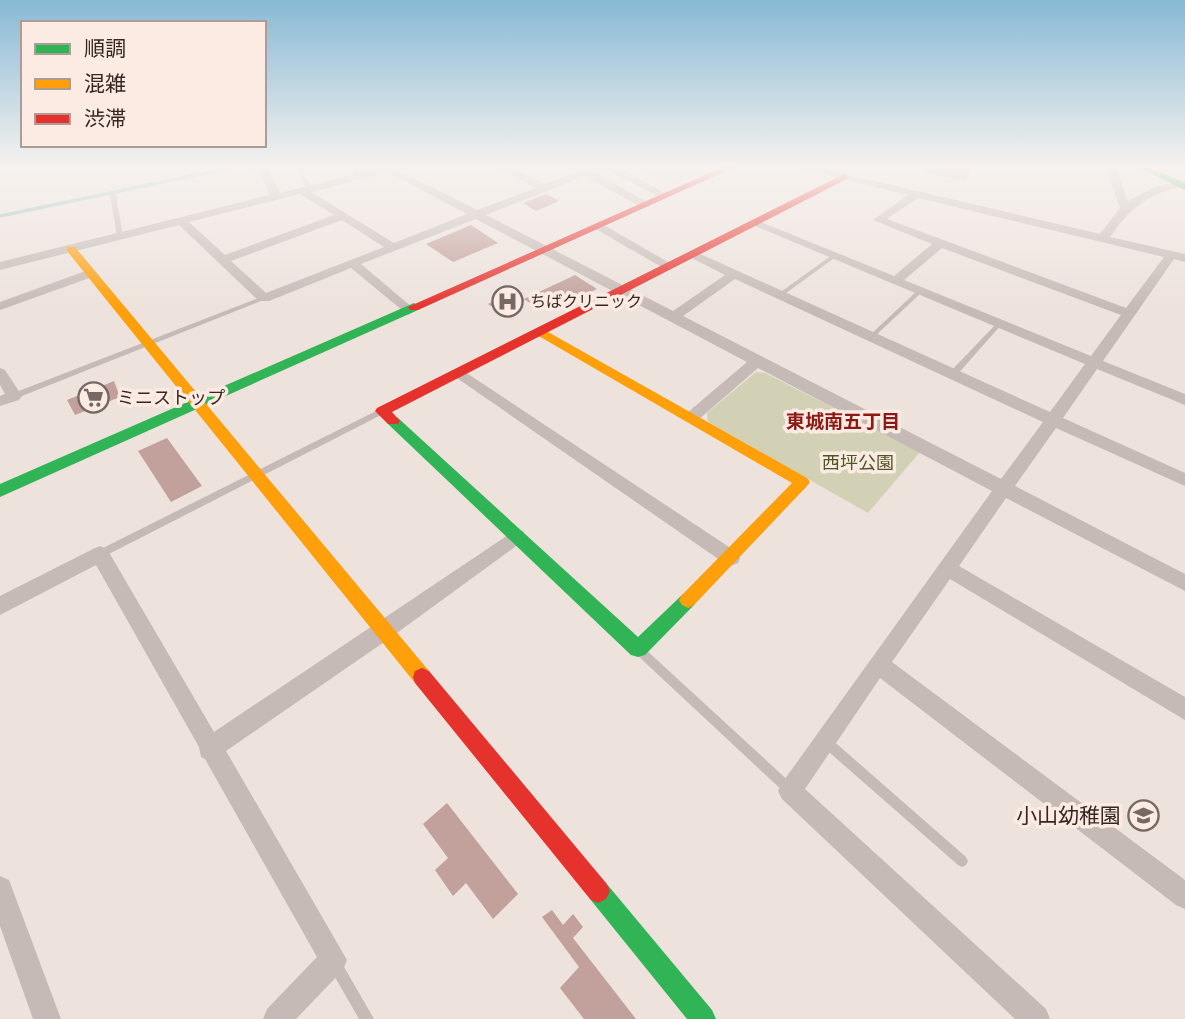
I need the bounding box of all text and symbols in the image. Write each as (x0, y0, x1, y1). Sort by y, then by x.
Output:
legend (21, 21, 266, 147)
text: 順調 (84, 36, 126, 60)
text: 混雑 (84, 71, 126, 95)
text: 渋滞 (84, 106, 126, 130)
hospital icon: ちばクリニック (490, 284, 524, 318)
place label: ちばクリニック (530, 292, 642, 310)
supermarket icon: ミニストップ (77, 381, 111, 415)
place label: ミニストップ (117, 387, 225, 408)
district label: 東城南五丁目 (786, 410, 900, 432)
park label: 西坪公園 (822, 452, 894, 473)
school or university icon: 小山幼稚園 (1127, 799, 1161, 833)
place label: 小山幼稚園 (1016, 803, 1121, 827)

